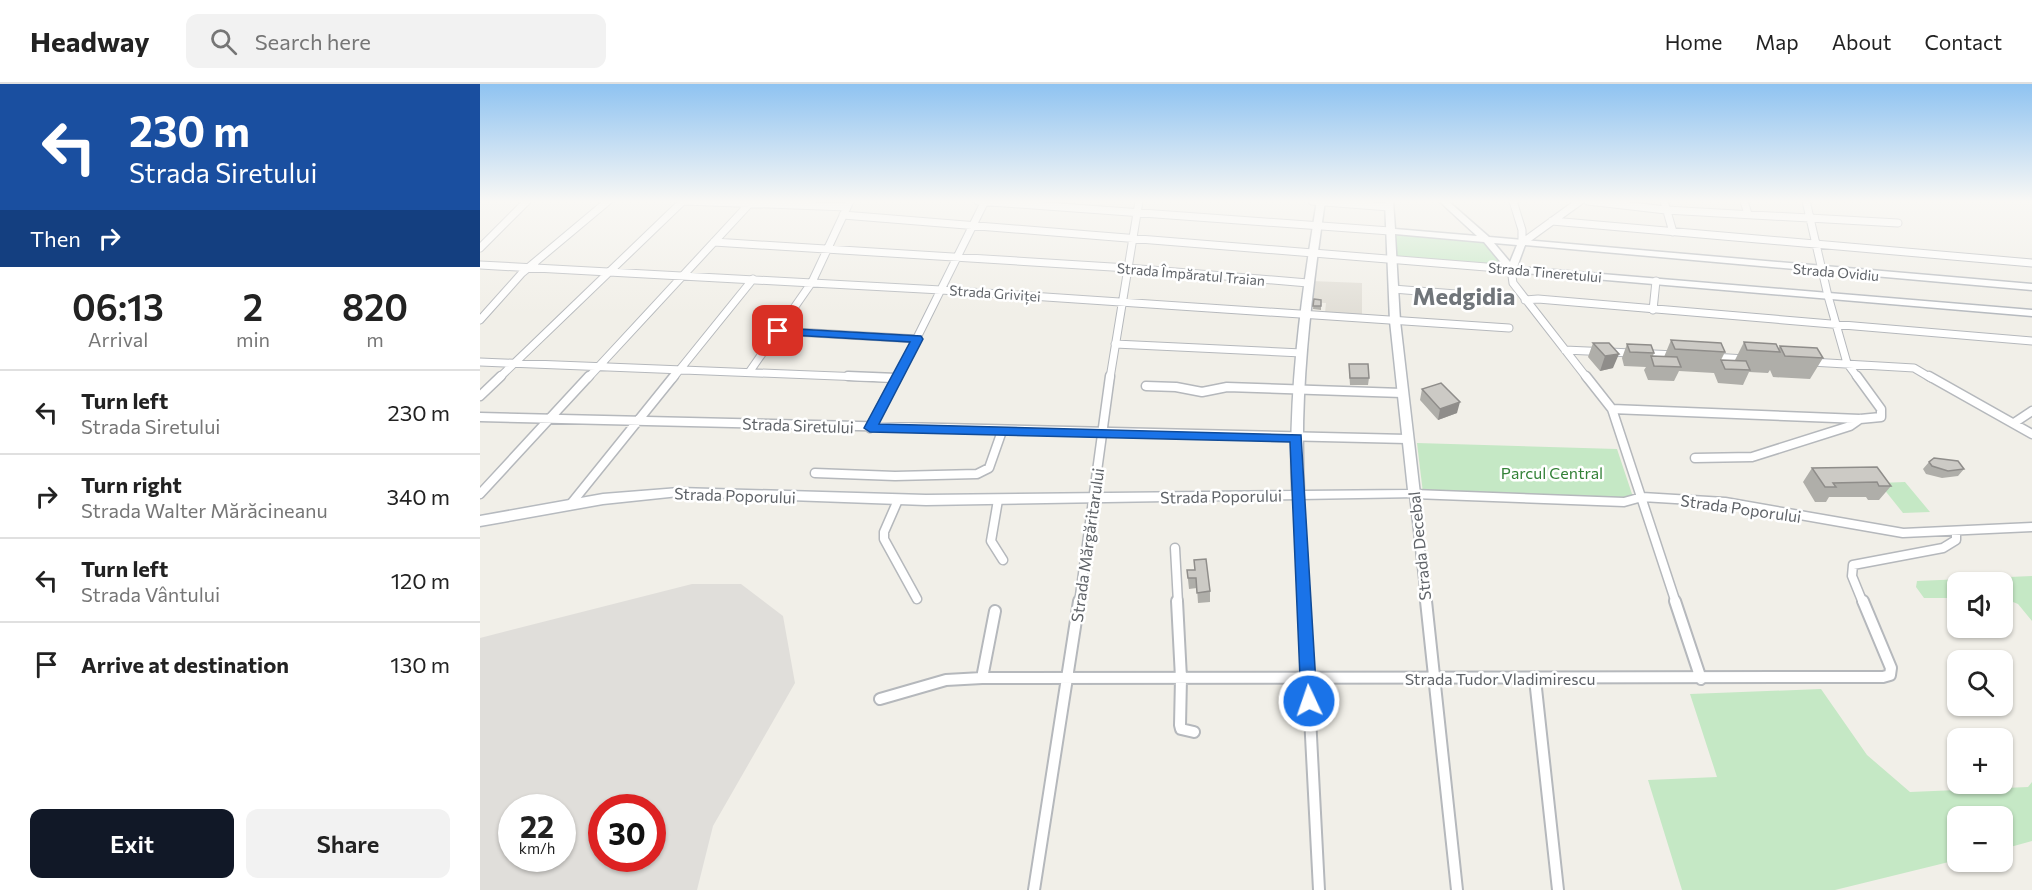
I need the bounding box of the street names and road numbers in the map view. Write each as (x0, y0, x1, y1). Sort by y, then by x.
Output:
street label: Strada Împăratul Traian (1116, 259, 1266, 289)
street label: Strada Tineretului (1488, 259, 1602, 285)
street label: Strada Ovidiu (1792, 260, 1880, 284)
street label: Strada Griviței (949, 281, 1041, 306)
street label: Strada Siretului (742, 414, 854, 436)
street label: Strada Mărgăritarului (1067, 467, 1107, 623)
street label: Strada Poporului (674, 483, 796, 507)
street label: Strada Poporului (1160, 485, 1282, 507)
street label: Strada Poporului (1679, 490, 1803, 526)
street label: Strada Decebal (1404, 491, 1434, 601)
street label: Strada Tudor Vladimirescu (1405, 669, 1595, 688)

